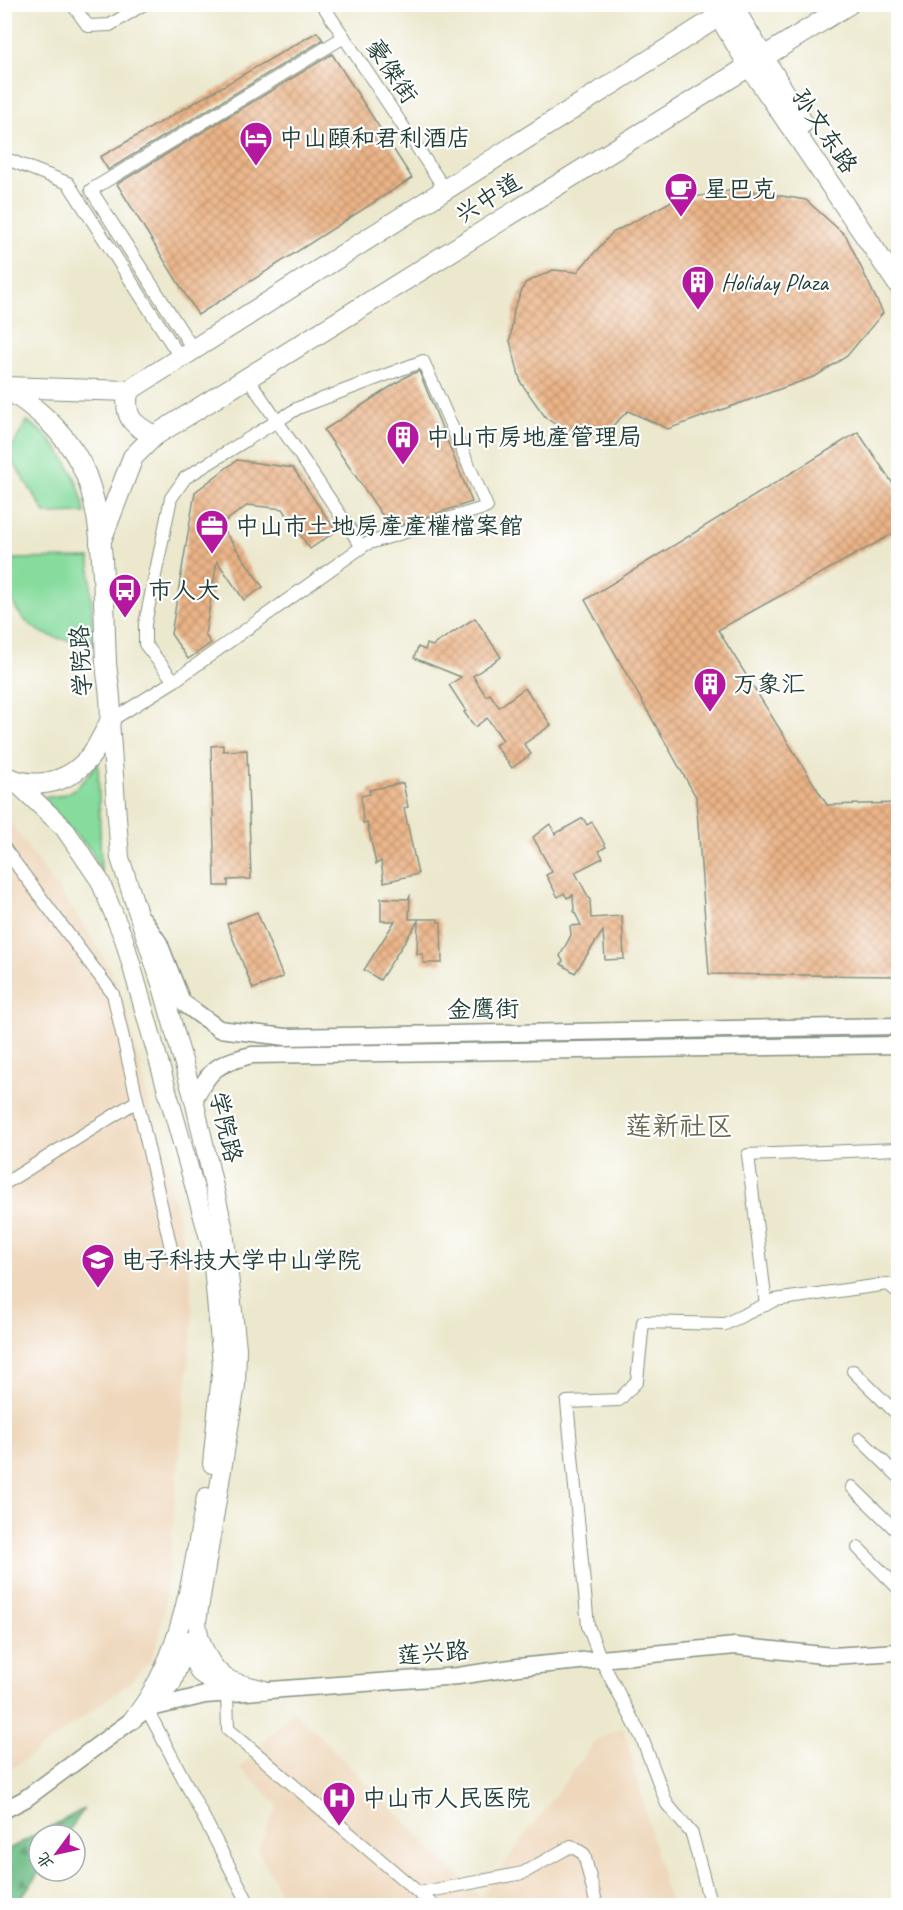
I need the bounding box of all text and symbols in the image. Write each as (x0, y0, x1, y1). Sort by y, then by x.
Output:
street label: 豪傑街 (359, 33, 425, 109)
street label: 孙文东路 (786, 83, 864, 179)
hotel icon: 中山頤和君利酒店 (238, 120, 274, 167)
place label: 中山頤和君利酒店 (279, 123, 471, 153)
street label: 兴中道 (450, 166, 526, 230)
cafe icon: 星巴克 (663, 171, 699, 218)
place label: 星巴克 (704, 174, 776, 204)
building icon: Holiday Plaza (680, 264, 716, 311)
place label: Holiday Plaza (721, 267, 829, 297)
building icon: 中山市房地產管理局 (385, 419, 421, 466)
place label: 中山市房地產管理局 (426, 422, 642, 452)
office icon: 中山市土地房產產權檔案館 (194, 508, 230, 555)
place label: 中山市土地房產產權檔案館 (235, 511, 523, 541)
bus stop icon: 市人大 (107, 572, 143, 619)
place label: 市人大 (148, 575, 220, 605)
street label: 学院路 (64, 624, 98, 698)
building icon: 万象汇 (692, 666, 728, 713)
place label: 万象汇 (733, 669, 805, 699)
street label: 金鹰街 (447, 993, 519, 1025)
street label: 学院路 (203, 1089, 249, 1165)
district label: 莲新社区 (625, 1109, 733, 1143)
school or university icon: 电子科技大学中山学院 (80, 1242, 116, 1289)
place label: 电子科技大学中山学院 (121, 1245, 361, 1275)
street label: 莲兴路 (396, 1635, 470, 1671)
hospital icon: 中山市人民医院 (321, 1780, 357, 1827)
place label: 中山市人民医院 (362, 1783, 530, 1813)
north arrow (27, 1823, 87, 1883)
text: 北 (33, 1848, 58, 1873)

